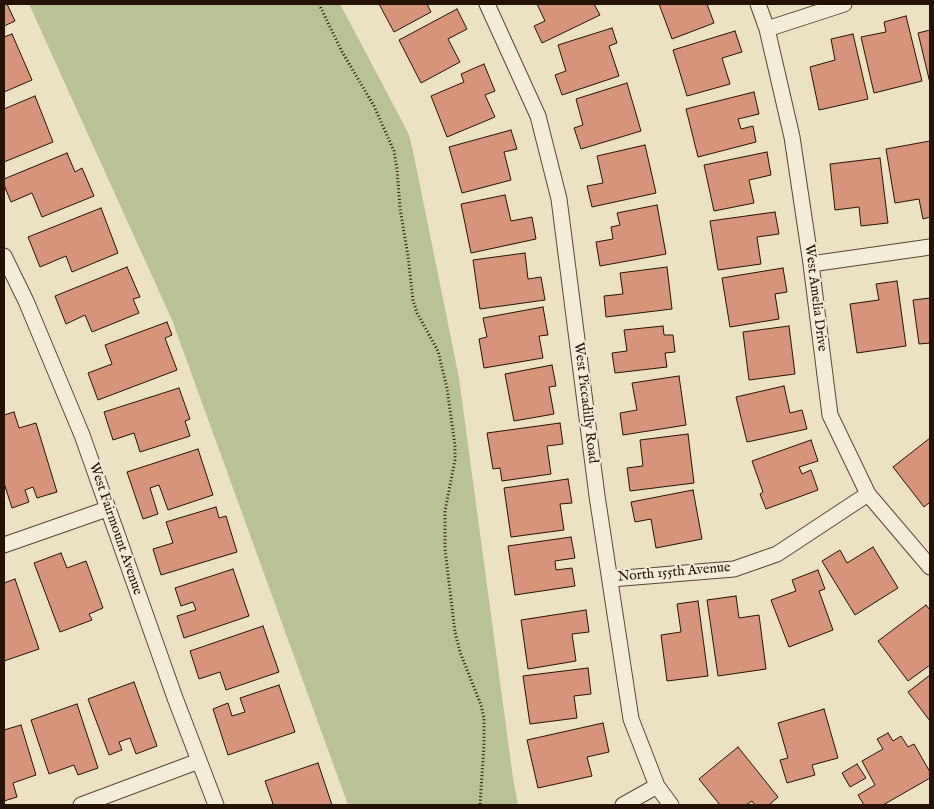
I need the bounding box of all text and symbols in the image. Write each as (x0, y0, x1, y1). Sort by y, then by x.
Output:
street label: West Amelia Drive (800, 243, 830, 353)
street label: West Piccadilly Road (569, 341, 601, 465)
street label: West Fairmount Avenue (84, 461, 146, 597)
street label: North 155th Avenue (617, 560, 731, 586)

